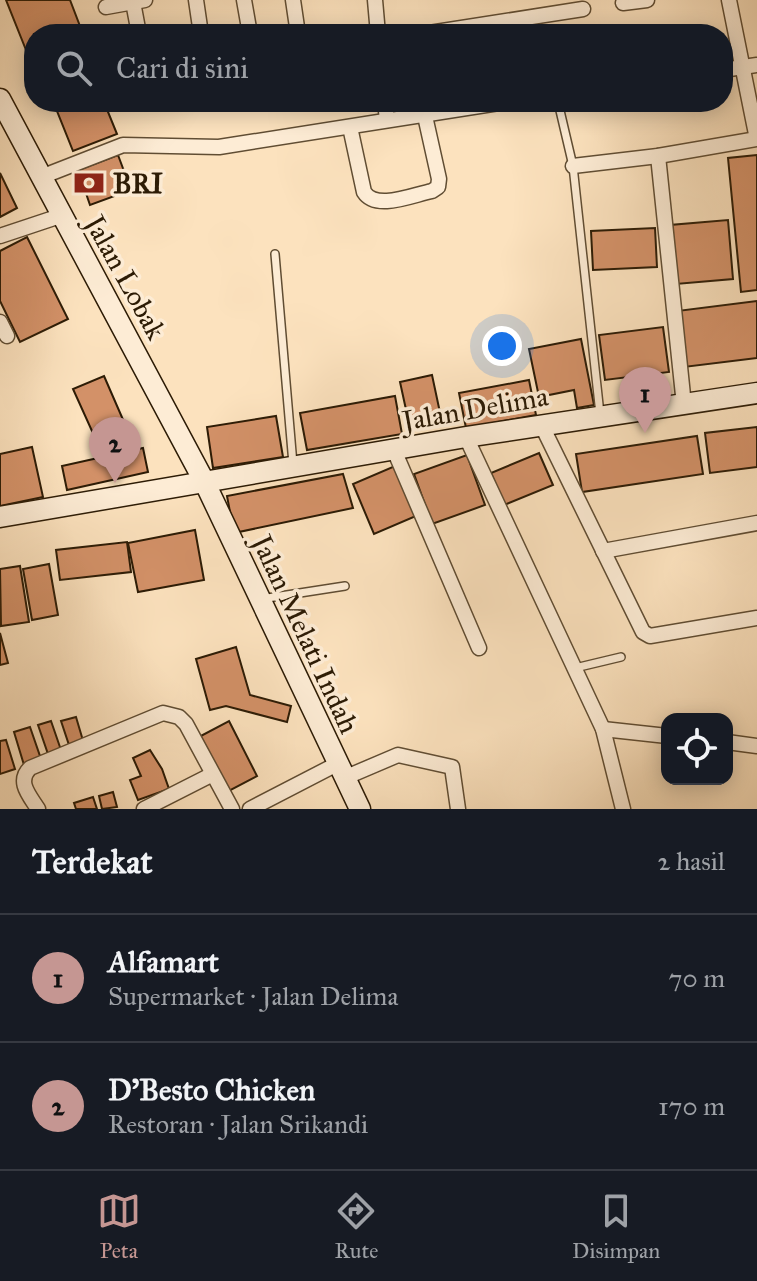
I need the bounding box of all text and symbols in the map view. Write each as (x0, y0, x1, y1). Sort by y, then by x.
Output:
search box (24, 24, 733, 112)
icon: search (52, 46, 96, 90)
text: Cari di sini (116, 50, 249, 86)
bank icon: BRI (72, 166, 106, 200)
place label: BRI (113, 166, 163, 201)
street label: Jalan Lobak (76, 206, 174, 345)
your location (482, 326, 522, 366)
pin: 1 (619, 367, 671, 433)
street label: Jalan Delima (396, 378, 551, 439)
pin: 2 (89, 417, 141, 483)
street label: Jalan Melati Indah (243, 527, 367, 739)
map controls (661, 713, 733, 785)
button: locate (661, 713, 733, 785)
text: Terdekat (32, 841, 153, 882)
text: 2 hasil (657, 845, 725, 877)
text: Alfamart (108, 944, 219, 980)
text: 1 (53, 962, 63, 994)
text: 70 m (669, 962, 725, 994)
text: Supermarket · Jalan Delima (108, 980, 398, 1012)
text: D'Besto Chicken (108, 1072, 315, 1108)
text: 2 (52, 1090, 64, 1122)
text: 170 m (658, 1090, 725, 1122)
text: Restoran · Jalan Srikandi (108, 1108, 368, 1140)
tab: Peta (97, 1189, 141, 1264)
tab: Rute (334, 1189, 378, 1264)
tab: Disimpan (572, 1189, 660, 1264)

